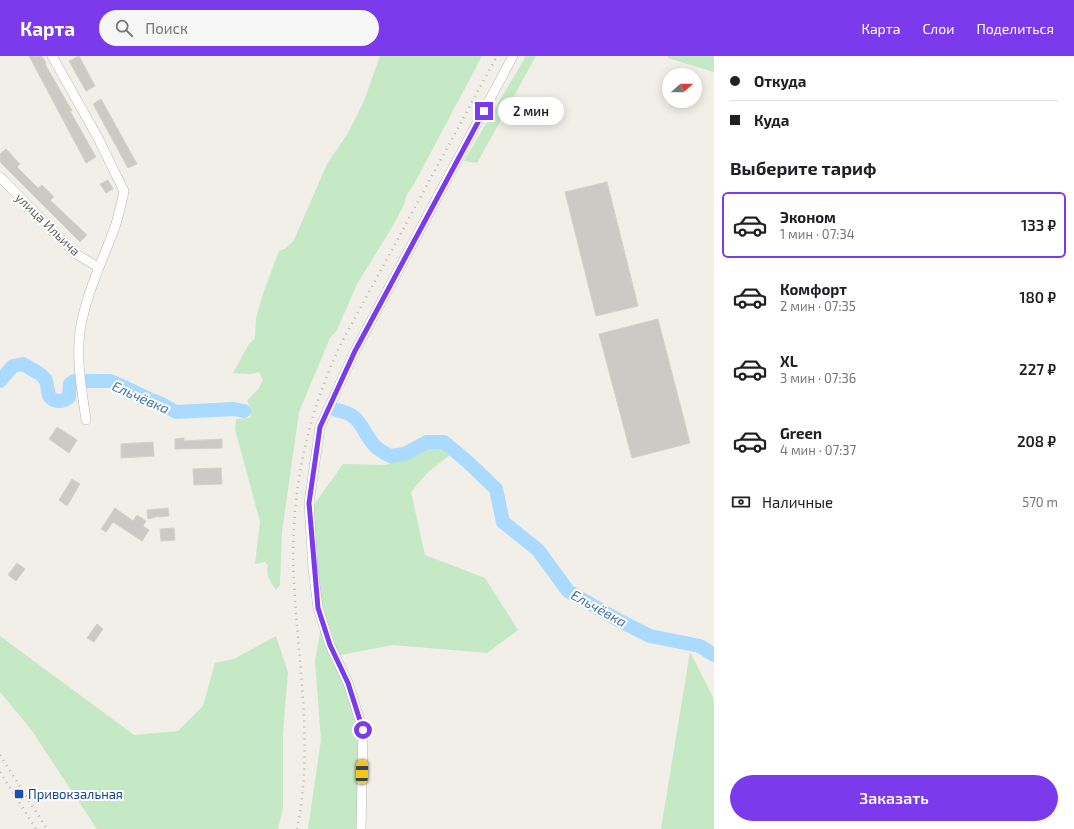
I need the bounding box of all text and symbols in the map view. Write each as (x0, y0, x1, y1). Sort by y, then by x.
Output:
search box (99, 10, 379, 46)
text: Карта (20, 17, 75, 40)
icon: search (113, 17, 135, 39)
text: Поиск (145, 19, 188, 37)
text: Карта (861, 20, 900, 37)
text: Слои (922, 20, 954, 37)
text: Поделиться (976, 20, 1054, 37)
north arrow (662, 68, 702, 108)
map controls (662, 68, 702, 108)
text: Откуда (754, 72, 806, 90)
callout: 2 мин (498, 97, 564, 125)
route end (475, 102, 493, 120)
text: 2 мин (513, 103, 549, 119)
text: Куда (754, 111, 789, 129)
text: Выберите тариф (730, 157, 876, 179)
street label: улица Ильича (12, 189, 84, 259)
icon: car (732, 207, 768, 243)
text: Эконом (780, 208, 836, 226)
text: 133 ₽ (1021, 216, 1056, 234)
text: 1 мин · 07:34 (780, 226, 855, 242)
icon: car (732, 279, 768, 315)
text: Комфорт (780, 280, 847, 298)
text: 180 ₽ (1019, 288, 1056, 306)
text: 2 мин · 07:35 (780, 298, 856, 314)
icon: car (732, 351, 768, 387)
text: XL (780, 352, 798, 370)
text: 227 ₽ (1019, 360, 1056, 378)
text: 3 мин · 07:36 (780, 370, 856, 386)
water label: Ельчёвка (110, 377, 172, 417)
icon: car (732, 423, 768, 459)
text: Green (780, 424, 822, 442)
text: 208 ₽ (1017, 432, 1056, 450)
text: 4 мин · 07:37 (780, 442, 856, 458)
icon: cash (730, 491, 752, 513)
text: Наличные (762, 493, 833, 511)
text: 570 m (1022, 494, 1058, 510)
water label: Ельчёвка (568, 586, 630, 630)
route start (354, 721, 372, 739)
car (356, 760, 368, 784)
button: Заказать (730, 775, 1058, 821)
place label: Привокзальная (28, 786, 123, 802)
marker: Привокзальная (13, 788, 25, 800)

